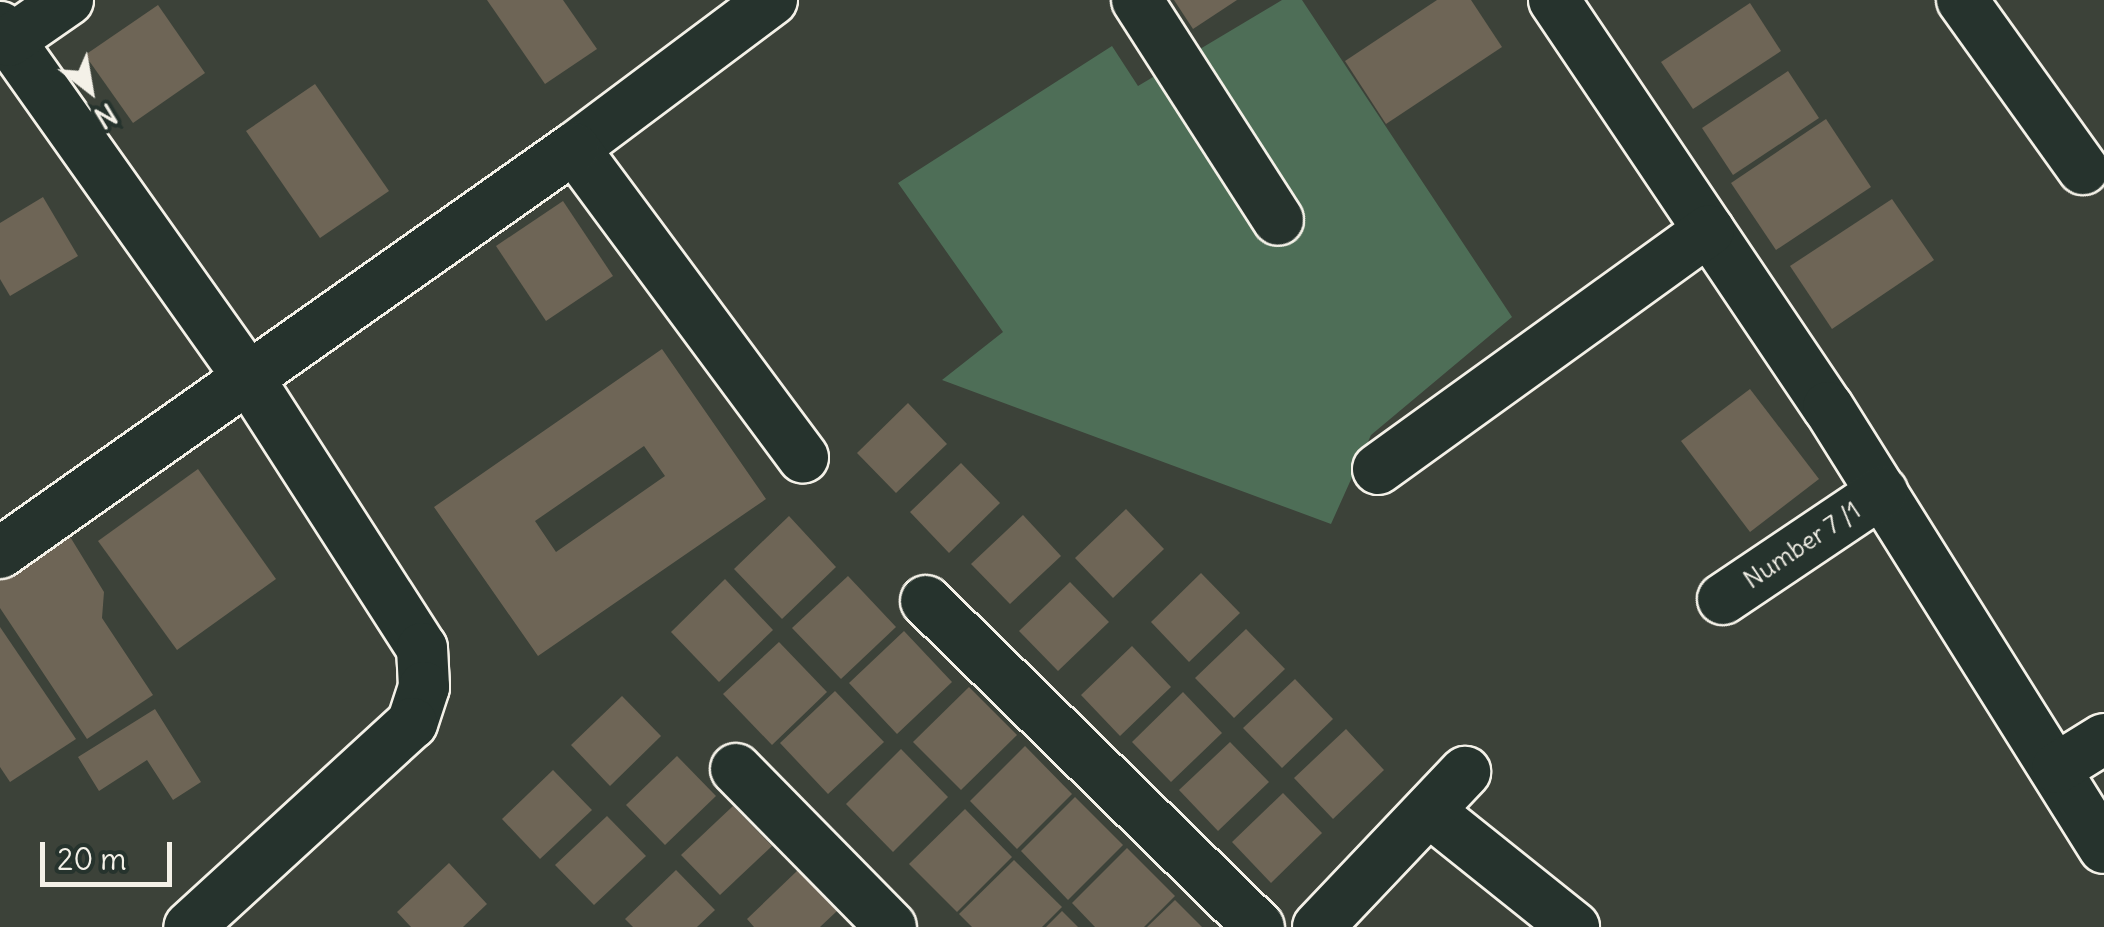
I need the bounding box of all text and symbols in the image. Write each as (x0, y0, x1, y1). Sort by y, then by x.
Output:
north arrow (40, 40, 140, 140)
text: N (88, 95, 123, 136)
street label: Number 7 /1 (1738, 495, 1866, 595)
scale bar (45, 822, 178, 884)
text: 20 m (57, 840, 127, 878)

